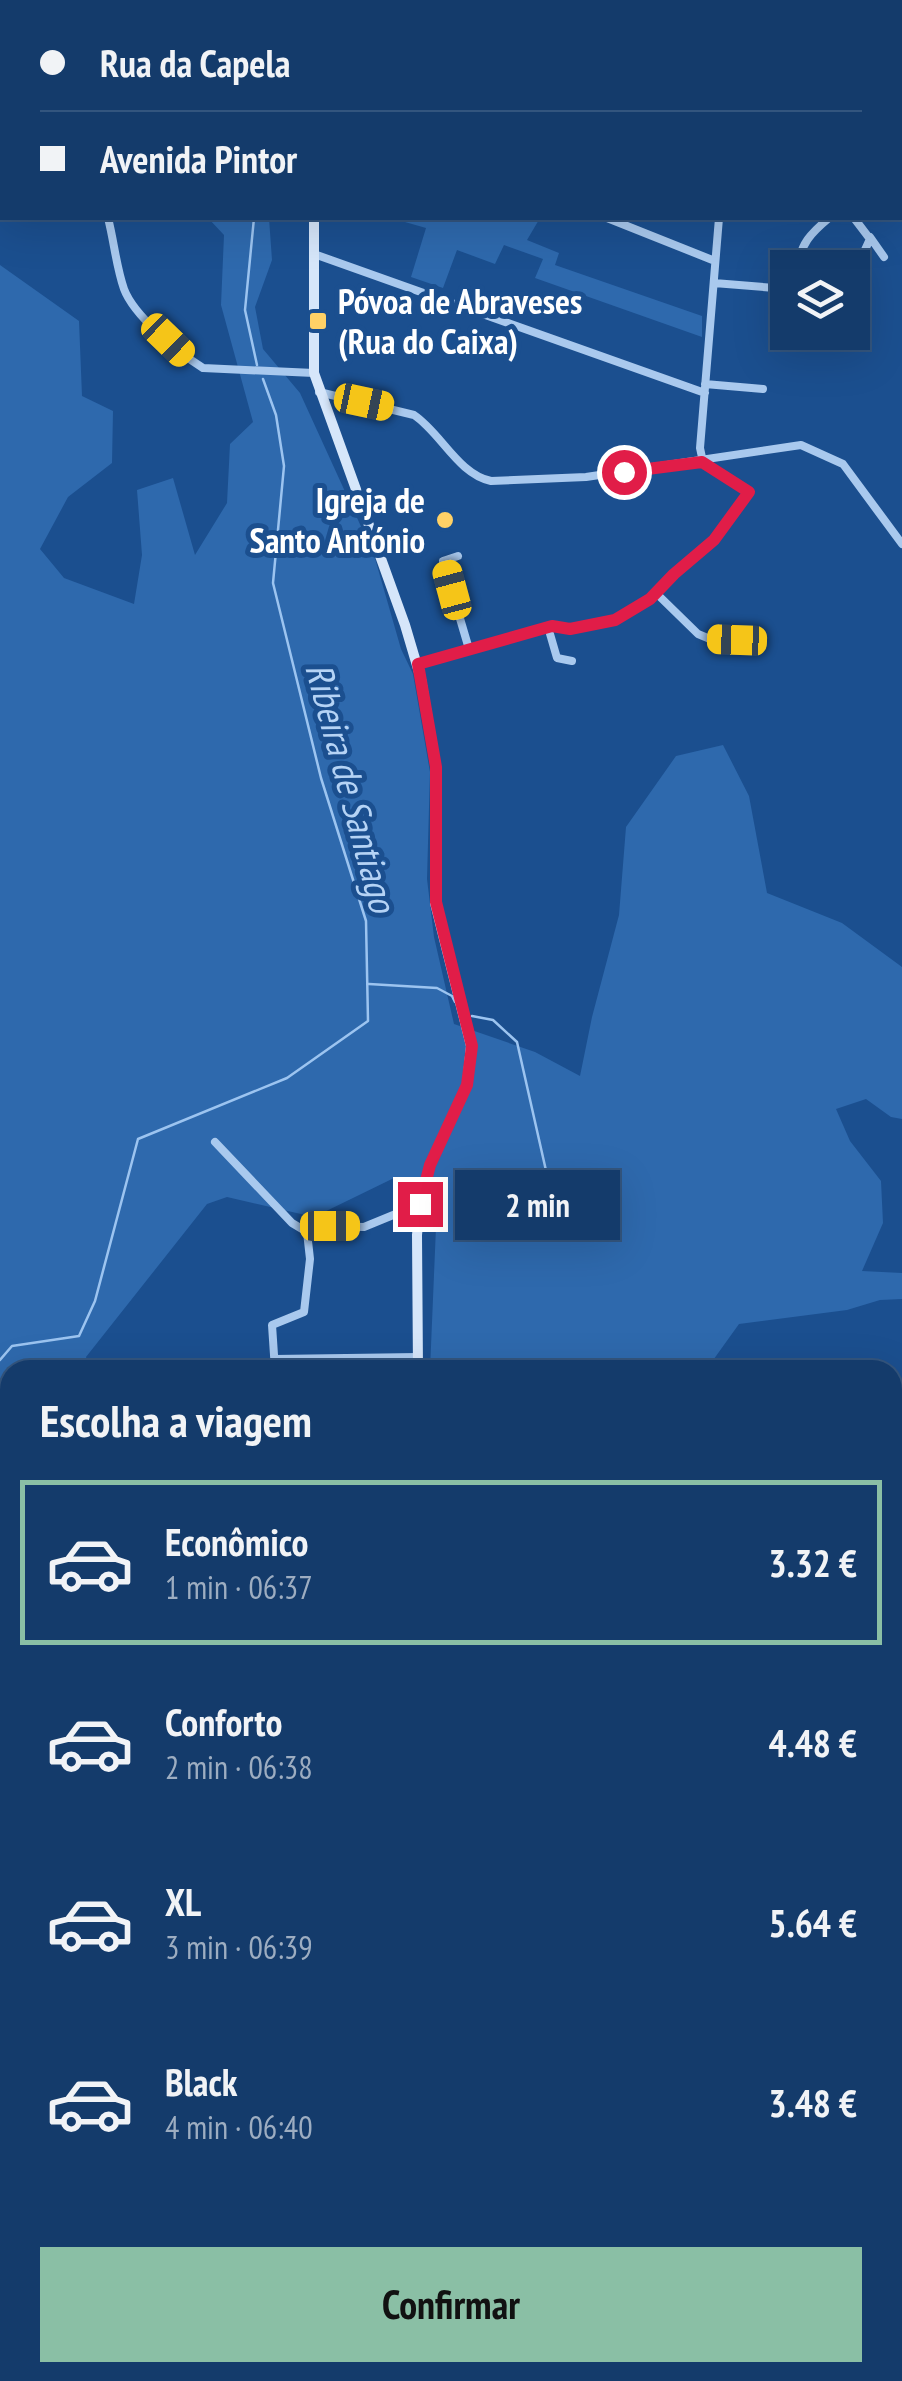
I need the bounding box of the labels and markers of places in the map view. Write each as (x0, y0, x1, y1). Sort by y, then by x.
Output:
place label: Póvoa de Abraveses (Rua do Caixa) (338, 278, 582, 364)
marker: Póvoa de Abraveses (Rua do Caixa) (307, 310, 329, 332)
place label: Igreja de Santo António (250, 477, 425, 563)
marker: Igreja de Santo António (434, 509, 456, 531)

